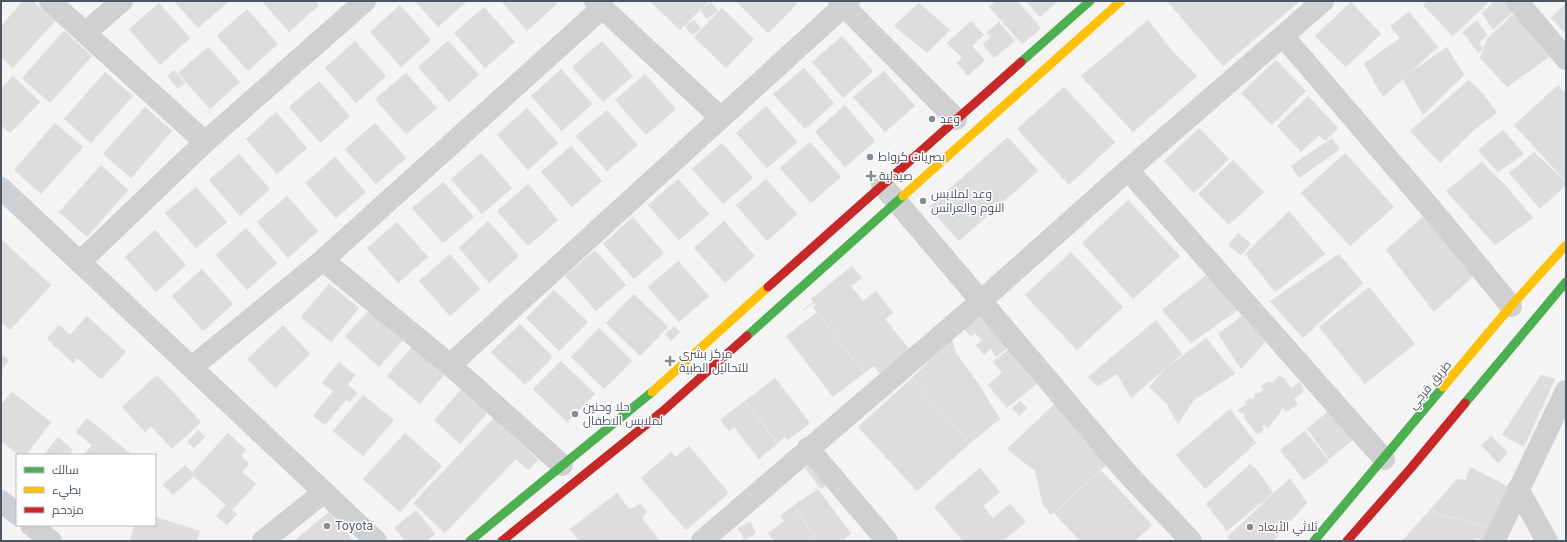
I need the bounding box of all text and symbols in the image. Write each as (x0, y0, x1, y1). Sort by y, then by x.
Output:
place label: وعد (940, 111, 960, 126)
marker: وعد (927, 114, 937, 124)
place label: بصريات كرواط (878, 149, 945, 164)
marker: بصريات كرواط (865, 152, 875, 162)
place label: صيدلية (879, 168, 913, 183)
marker: صيدلية (866, 171, 876, 181)
place label: وعد لملابس النوم والعرائس (931, 186, 1005, 216)
marker: وعد لملابس النوم والعرائس (918, 196, 928, 206)
place label: مركز بشرى للتحاليل الطبية (679, 346, 748, 375)
marker: مركز بشرى للتحاليل الطبية (664, 355, 676, 367)
street label: طريق قرجي (1405, 357, 1457, 414)
place label: حلا وحنين لملابس الاطفال (583, 399, 663, 428)
marker: حلا وحنين لملابس الاطفال (570, 409, 580, 419)
legend (16, 454, 156, 526)
text: سالك (52, 462, 79, 477)
text: بطيء (52, 482, 81, 500)
text: مزدحم (52, 502, 84, 518)
place label: Toyota (335, 518, 373, 533)
place label: ثلاثي الأبعاد (1258, 519, 1318, 537)
marker: Toyota (322, 521, 332, 531)
marker: ثلاثي الأبعاد (1245, 522, 1255, 532)

